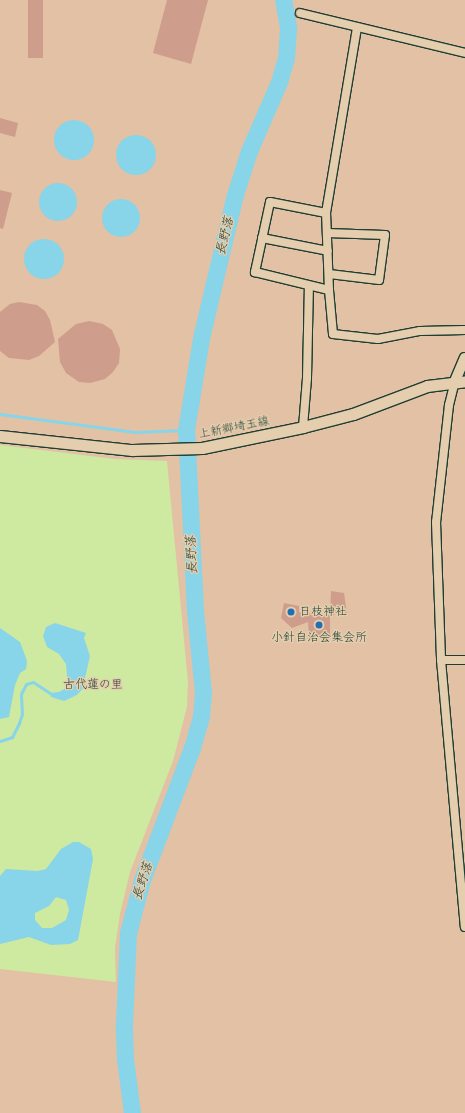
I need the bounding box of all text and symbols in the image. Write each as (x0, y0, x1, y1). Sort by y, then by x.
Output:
water label: 長野落 (213, 215, 237, 257)
street label: 上新郷埼玉線 (197, 414, 271, 442)
water label: 長野落 (183, 535, 201, 575)
place label: 日枝神社 (299, 605, 347, 619)
marker: 日枝神社 (286, 607, 296, 617)
marker: 小針自治会集会所 (314, 620, 324, 630)
place label: 小針自治会集会所 (271, 631, 367, 645)
park label: 古代蓮の里 (63, 678, 123, 692)
water label: 長野落 (130, 860, 156, 902)

